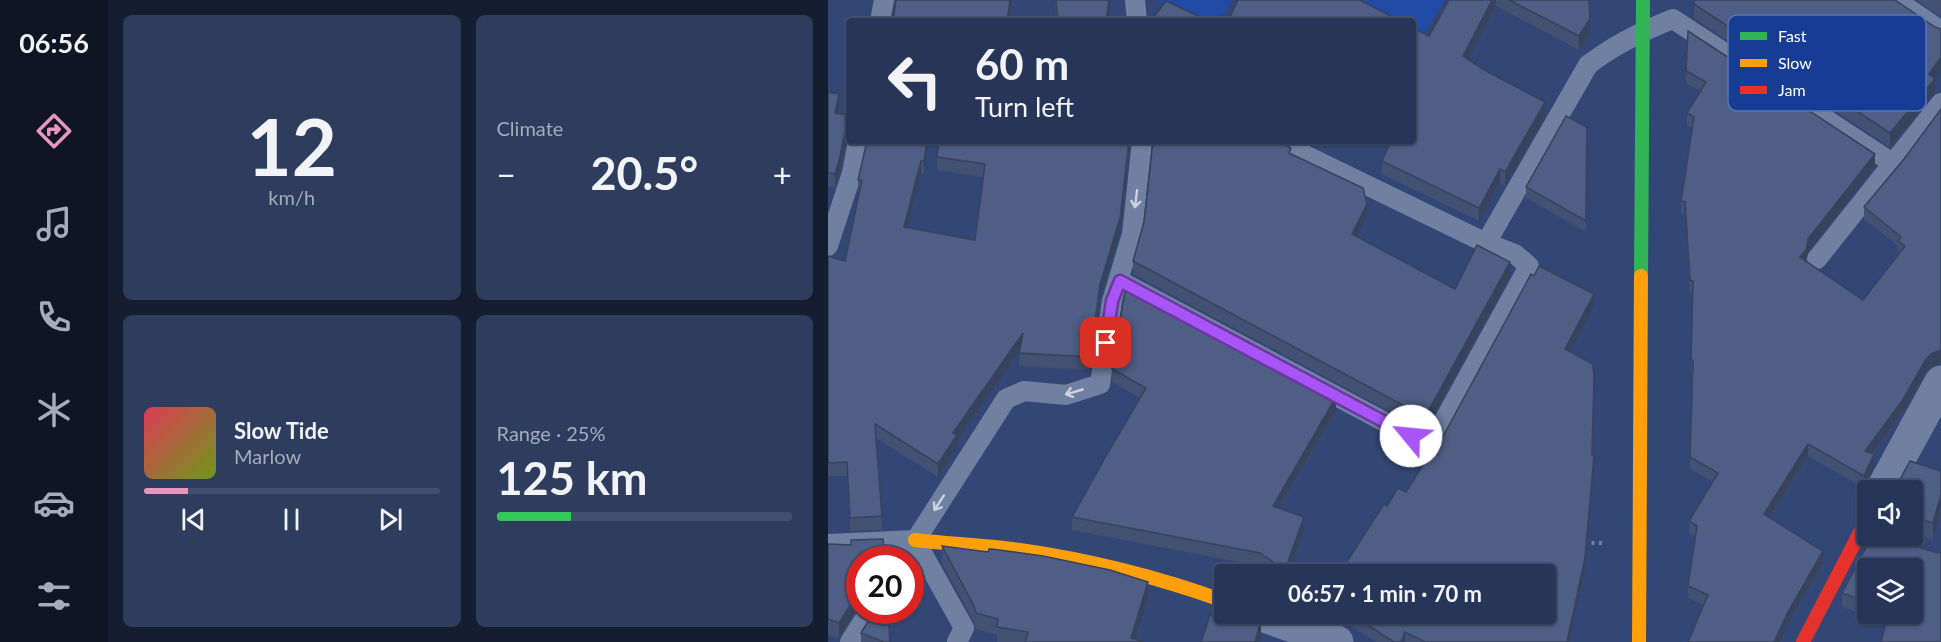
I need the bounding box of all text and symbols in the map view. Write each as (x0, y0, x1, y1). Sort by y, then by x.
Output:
legend (1728, 15, 1926, 111)
text: 06:56 (19, 26, 89, 59)
text: Fast (1778, 26, 1807, 45)
text: 60 m (975, 39, 1069, 89)
icon: left (876, 42, 954, 120)
text: Slow (1778, 53, 1812, 72)
text: Jam (1778, 80, 1806, 99)
text: Turn left (975, 90, 1074, 123)
text: 12 (247, 99, 337, 193)
icon: directions (33, 110, 75, 152)
text: Climate (497, 116, 563, 140)
text: 20.5° (590, 146, 698, 200)
text: − (497, 154, 516, 194)
text: + (773, 154, 792, 194)
text: km/h (268, 185, 315, 209)
one-way arrow (1131, 189, 1142, 209)
icon: music (33, 203, 75, 245)
icon: phone (33, 296, 75, 338)
pin (1080, 317, 1131, 368)
icon: arrive (1089, 326, 1122, 359)
one-way arrow (1065, 387, 1084, 398)
icon: climate (33, 389, 75, 431)
position arrow (1379, 404, 1443, 468)
text: Slow Tide (234, 417, 329, 444)
text: Range · 25% (497, 421, 605, 445)
text: Marlow (234, 444, 301, 468)
text: 125 km (497, 451, 647, 505)
map controls (1857, 480, 1923, 624)
button: sound (1857, 480, 1923, 546)
icon: car (33, 482, 75, 524)
one-way arrow (932, 494, 944, 511)
icon: previous (177, 503, 210, 536)
icon: pause (275, 503, 308, 536)
icon: next (374, 503, 407, 536)
speed limit sign: 20 (846, 546, 924, 624)
button: layers (1857, 558, 1923, 624)
icon: filters (33, 575, 75, 617)
text: 06:57 · 1 min · 70 m (1288, 580, 1482, 607)

